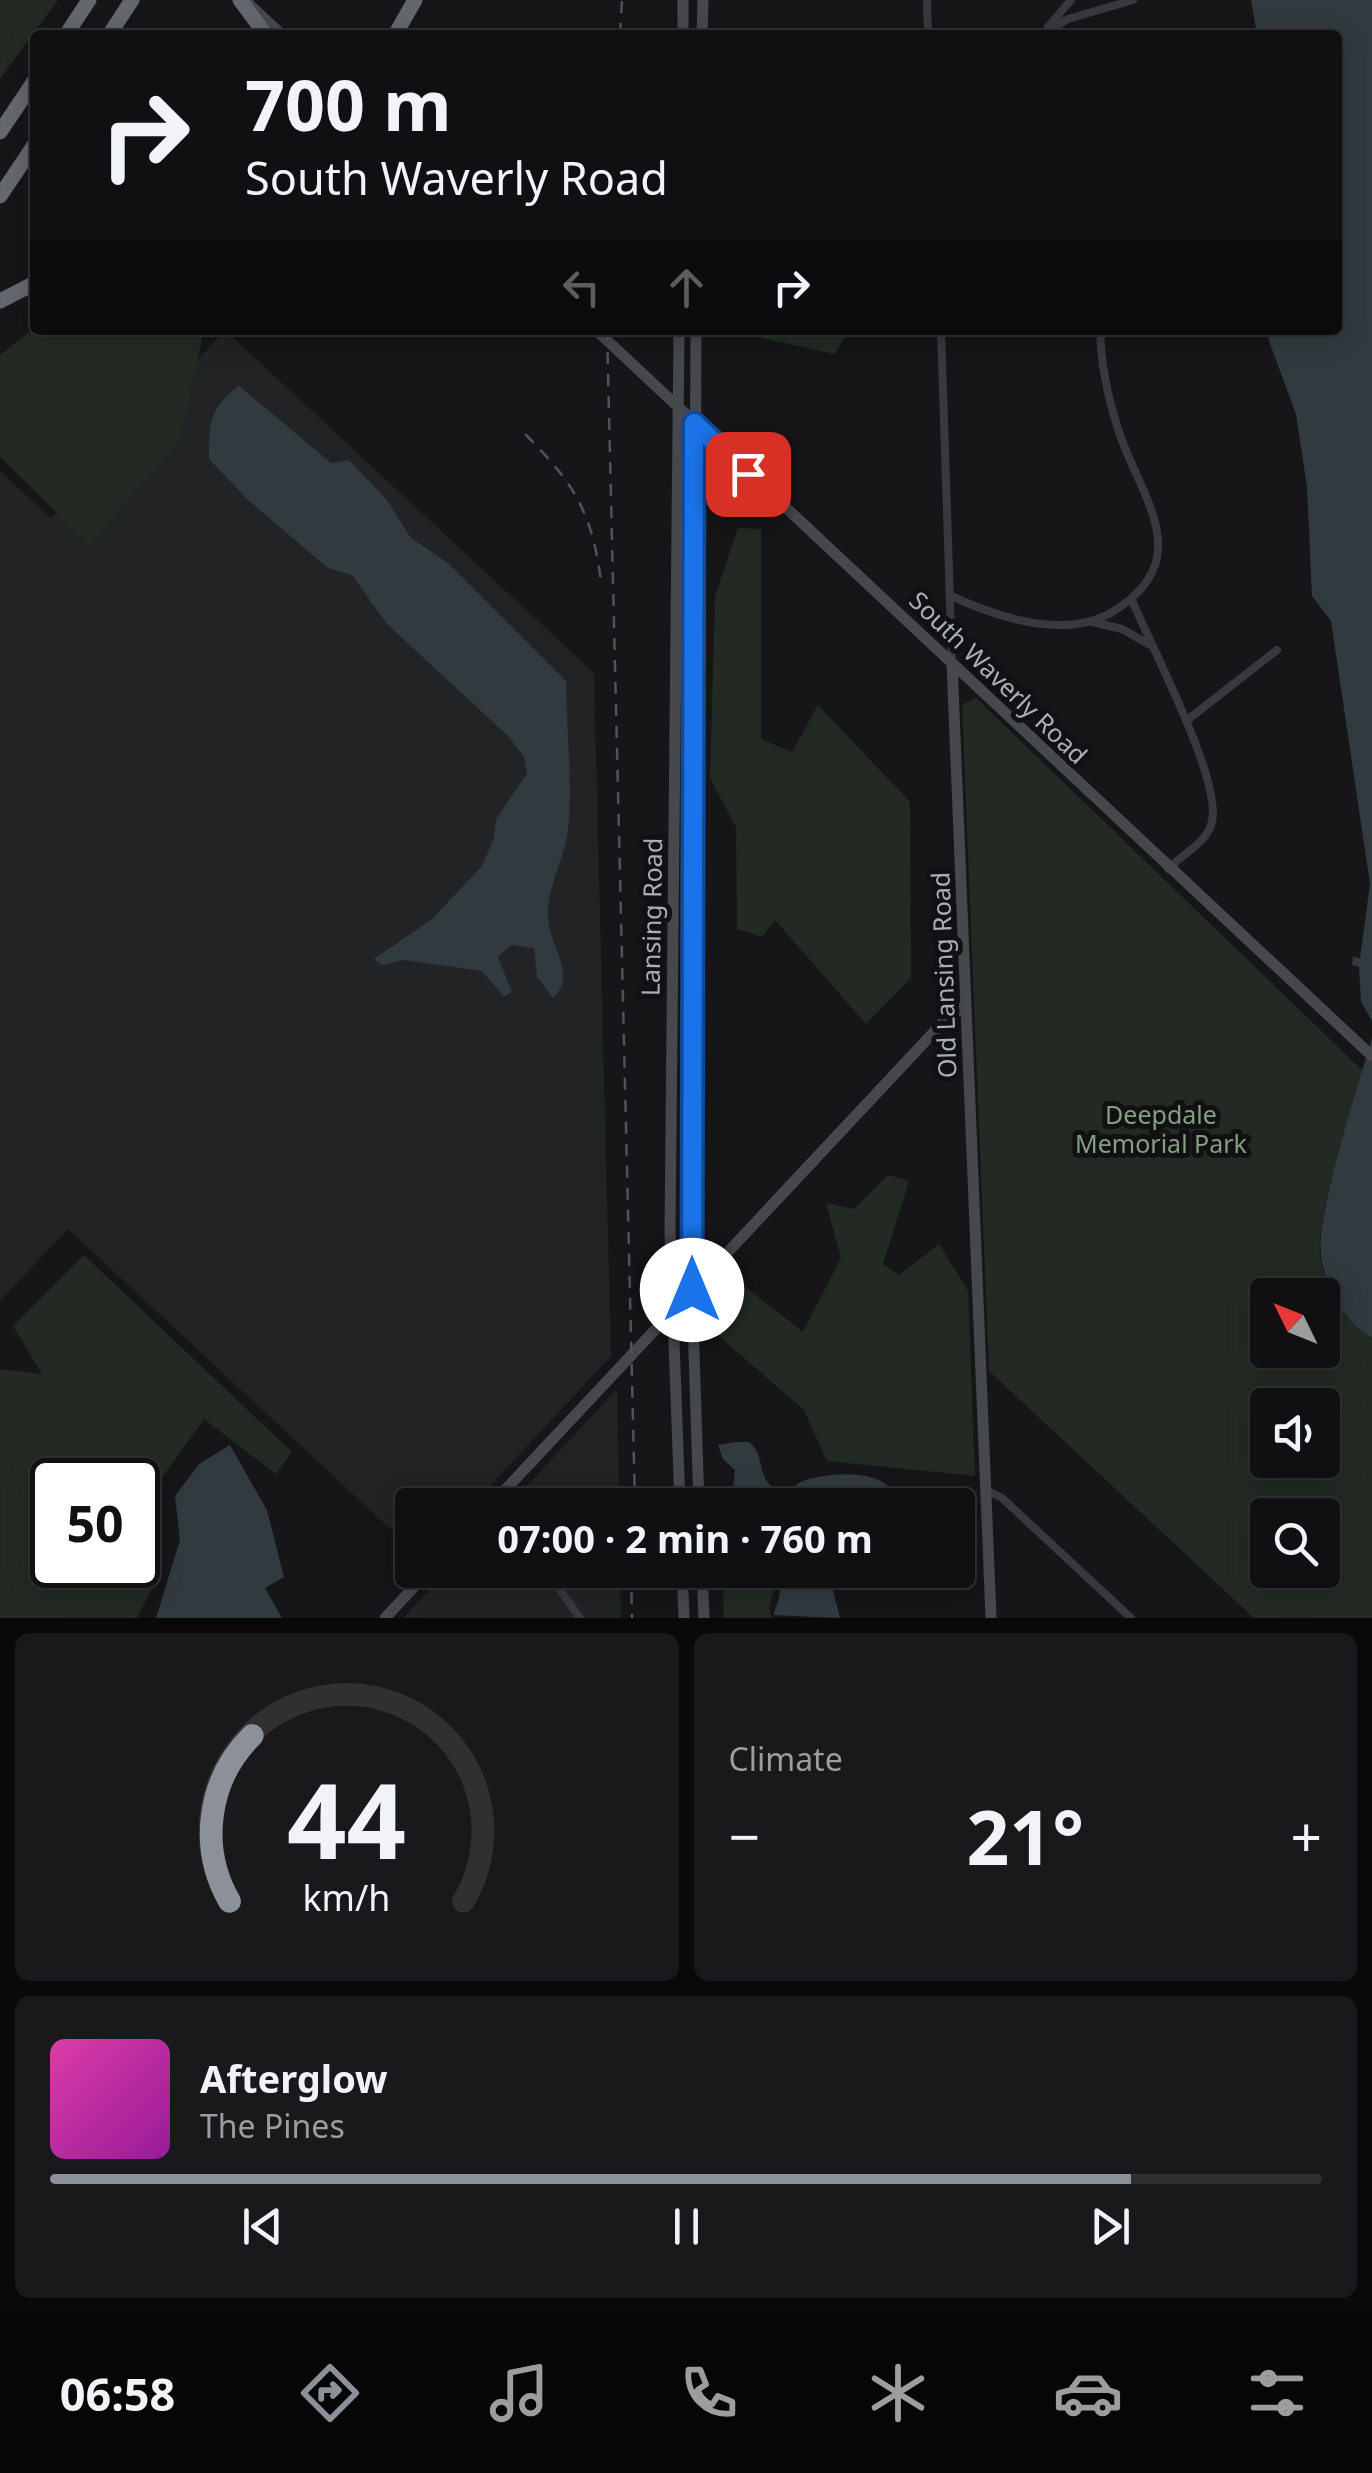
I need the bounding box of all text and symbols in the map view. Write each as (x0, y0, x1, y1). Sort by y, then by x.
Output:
text: 700 m (245, 56, 452, 152)
icon: right (80, 70, 210, 200)
text: South Waverly Road (245, 147, 668, 208)
icon: left (554, 260, 609, 315)
icon: ahead (659, 260, 714, 315)
icon: right (764, 260, 819, 315)
pin (706, 432, 791, 517)
icon: arrive (721, 447, 776, 502)
street label: South Waverly Road (903, 583, 1095, 771)
street label: Lansing Road (633, 838, 669, 996)
street label: Old Lansing Road (922, 871, 964, 1079)
park label: Deepdale Memorial Park (1075, 1097, 1248, 1160)
position arrow (640, 1238, 744, 1342)
north arrow (1250, 1278, 1340, 1368)
map controls (1250, 1278, 1340, 1588)
button: sound (1250, 1388, 1340, 1478)
speed limit sign: 50 (30, 1458, 160, 1588)
button: search (1250, 1498, 1340, 1588)
text: 07:00 · 2 min · 760 m (497, 1512, 873, 1564)
text: Climate (729, 1737, 843, 1780)
text: 44 (287, 1748, 406, 1889)
text: 21° (966, 1785, 1084, 1887)
text: − (729, 1798, 760, 1873)
text: + (1291, 1798, 1322, 1873)
text: km/h (303, 1873, 391, 1921)
text: Afterglow (200, 2052, 388, 2104)
text: The Pines (200, 2104, 345, 2147)
icon: previous (235, 2199, 290, 2254)
icon: pause (659, 2199, 714, 2254)
icon: next (1083, 2199, 1138, 2254)
icon: directions (295, 2358, 365, 2428)
icon: music (484, 2358, 554, 2428)
icon: phone (674, 2358, 744, 2428)
icon: climate (863, 2358, 933, 2428)
icon: car (1053, 2358, 1123, 2428)
icon: filters (1242, 2358, 1312, 2428)
text: 06:58 (60, 2363, 175, 2424)

